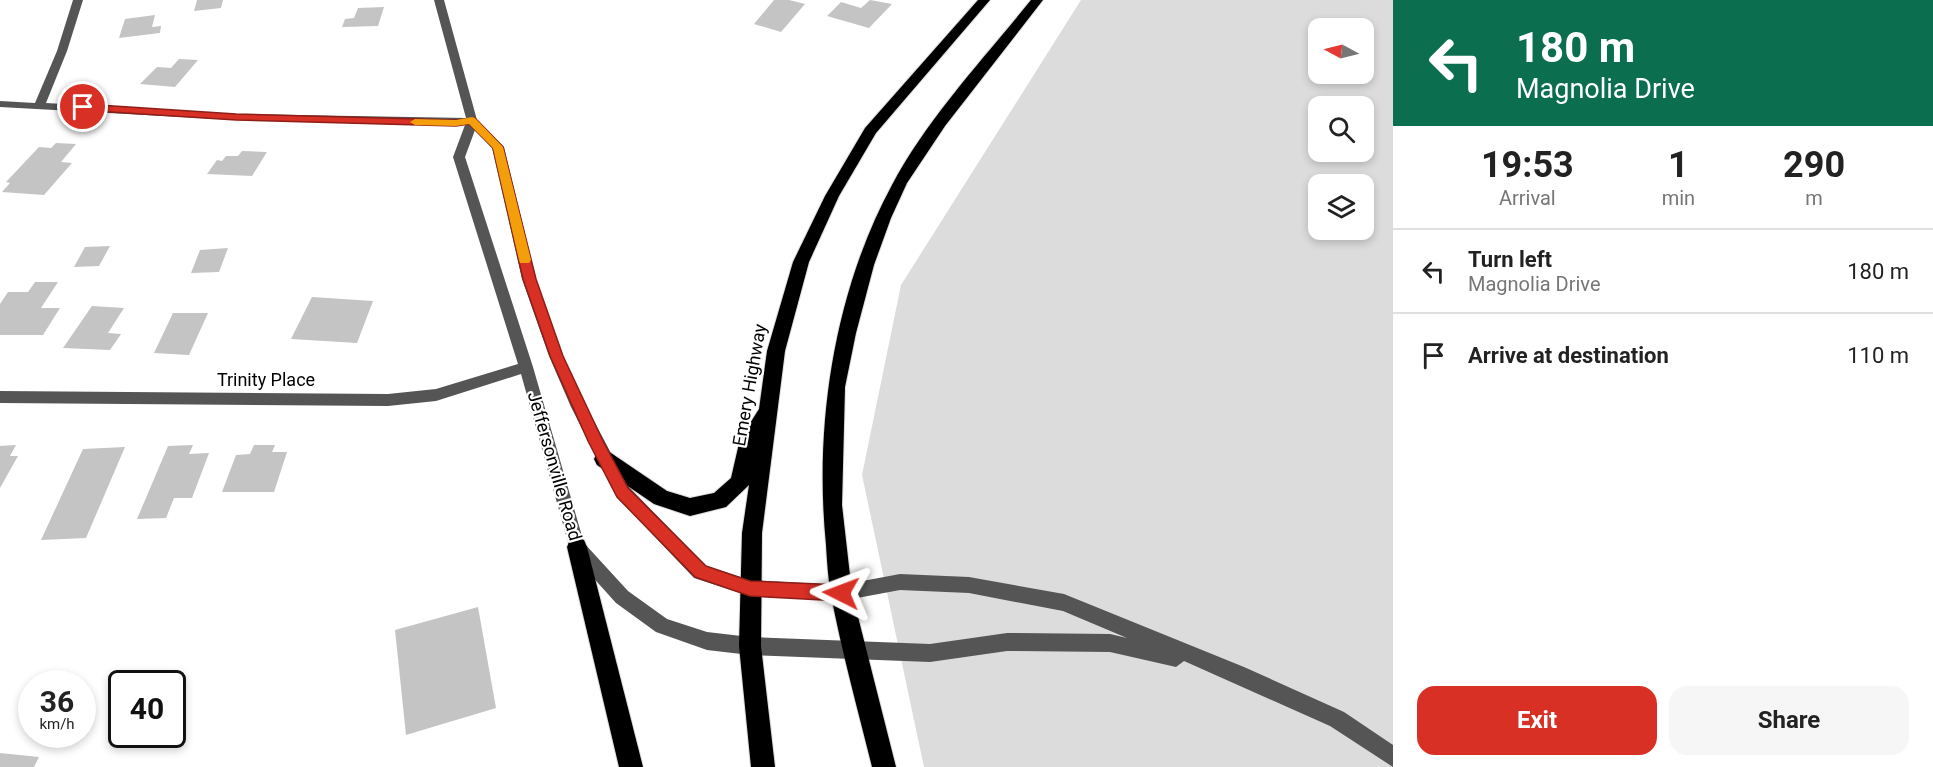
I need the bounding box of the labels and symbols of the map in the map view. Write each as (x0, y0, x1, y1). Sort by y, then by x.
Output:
north arrow (1308, 18, 1374, 84)
pin (57, 81, 108, 132)
street label: Emery Highway (728, 322, 770, 448)
street label: Trinity Place (217, 369, 315, 390)
street label: Jeffersonville Road (524, 389, 586, 543)
position arrow (809, 561, 873, 625)
speed limit sign: 40 (108, 670, 186, 748)

